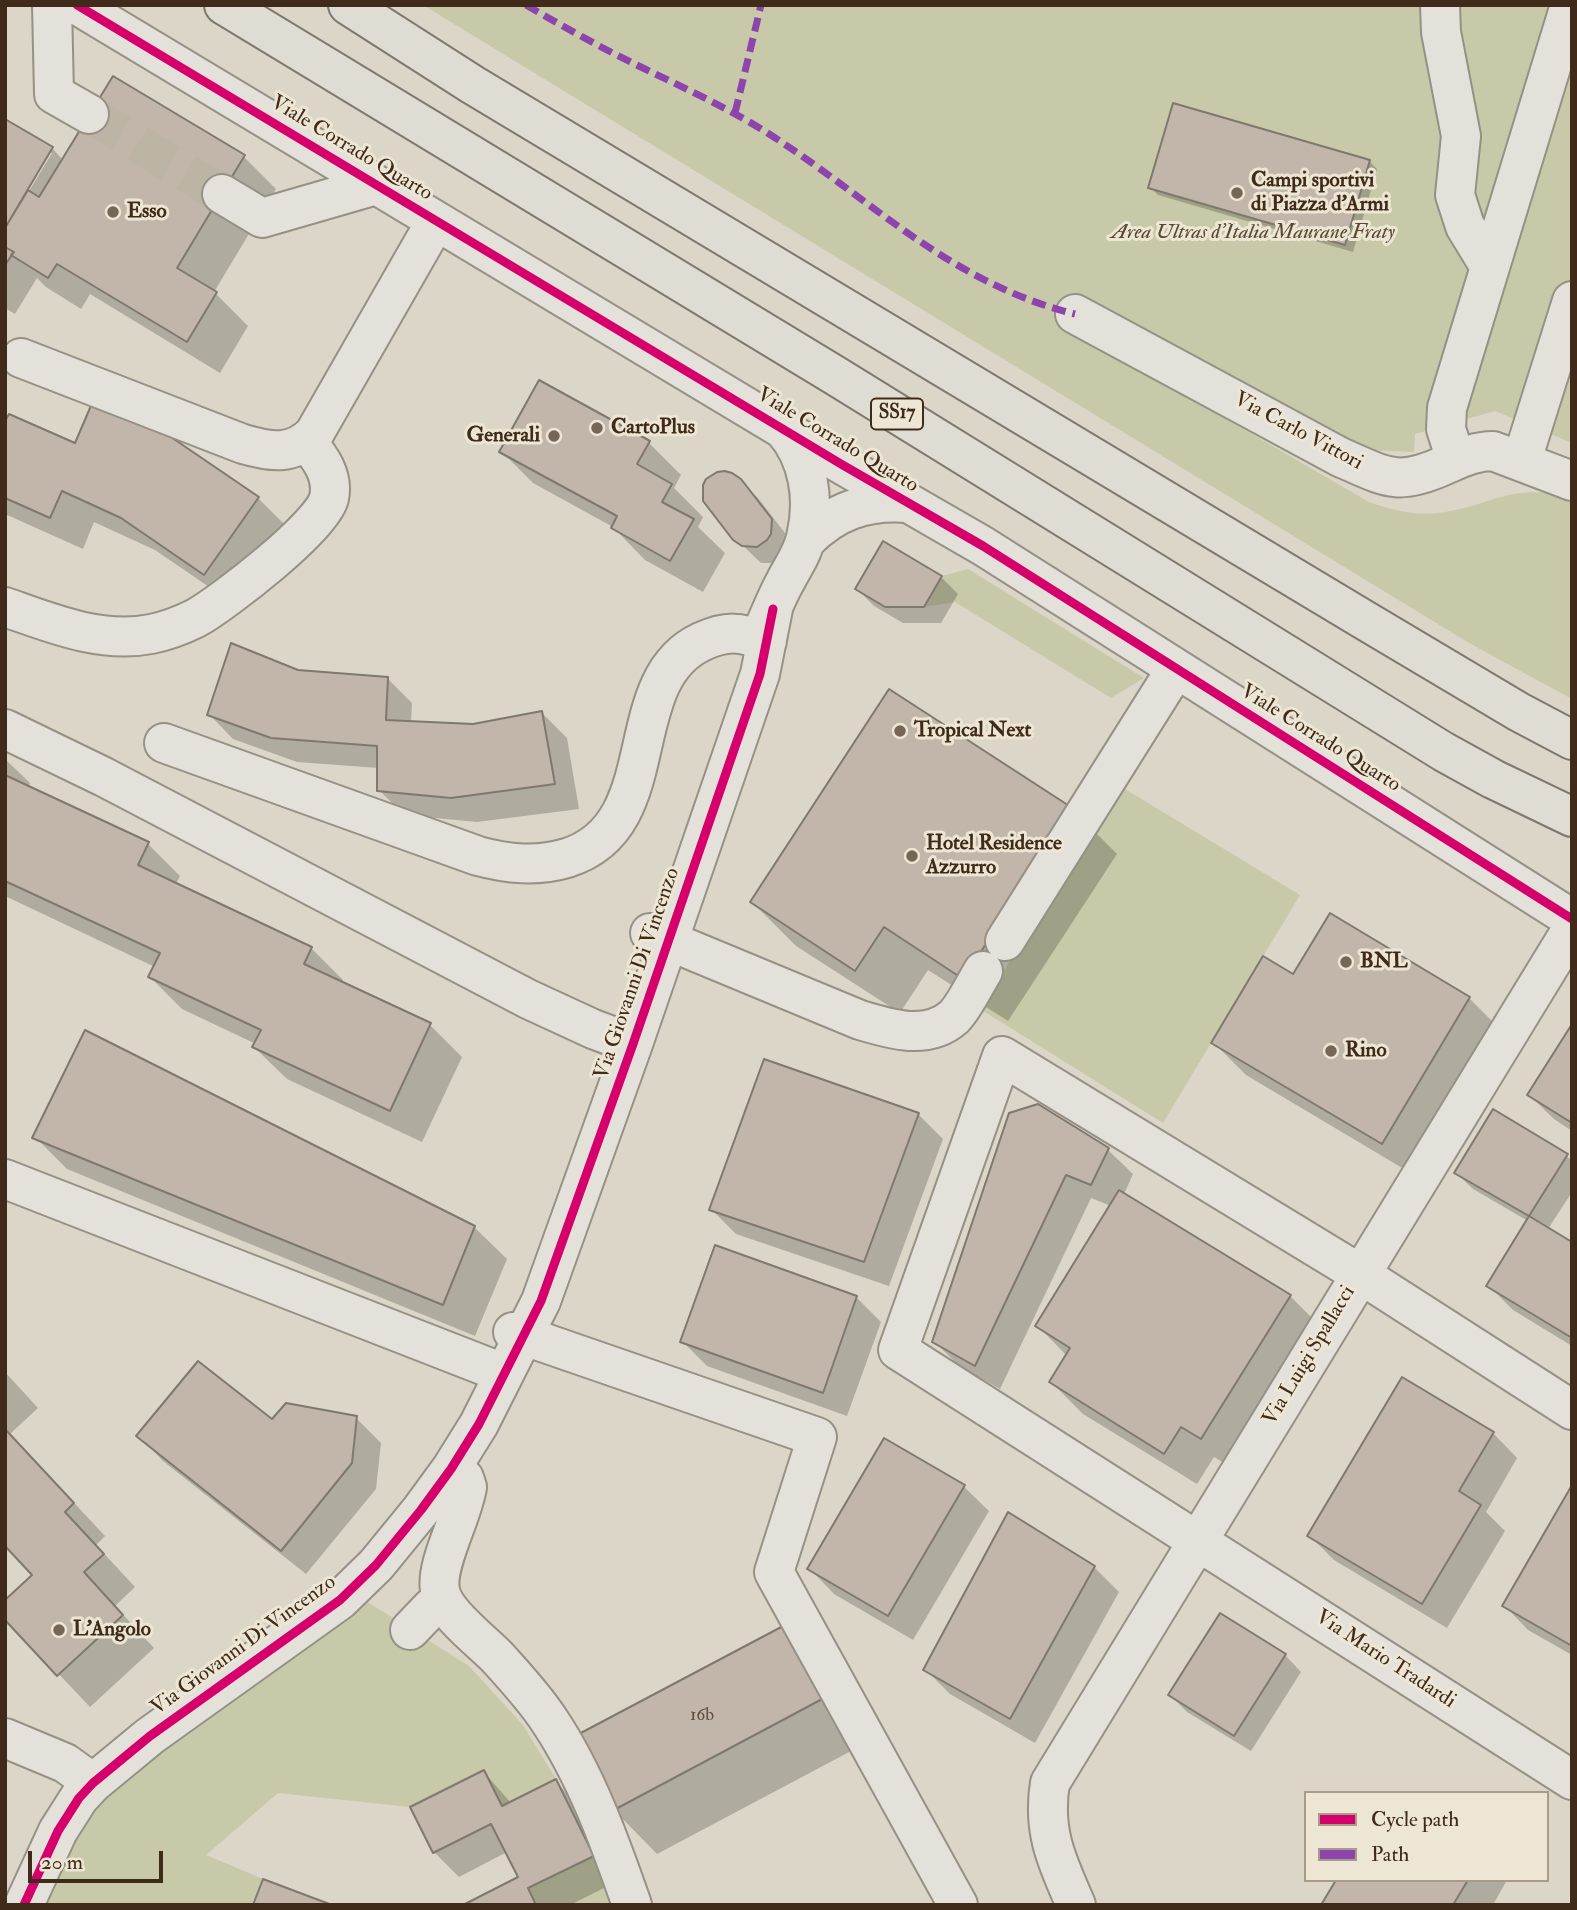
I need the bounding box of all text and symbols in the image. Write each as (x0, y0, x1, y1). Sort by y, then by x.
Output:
street label: Viale Corrado Quarto (266, 91, 436, 207)
place label: Campi sportivi di Piazza d'Armi (1251, 168, 1389, 218)
marker: Campi sportivi di Piazza d'Armi (1229, 185, 1245, 201)
place label: Esso (127, 199, 167, 225)
marker: Esso (105, 204, 121, 220)
park label: Area Ultras d'Italia Maurane Fraty (1111, 220, 1395, 246)
street label: Viale Corrado Quarto (752, 383, 922, 499)
street label: Via Carlo Vittori (1229, 387, 1367, 477)
road number: SS17 (871, 398, 923, 430)
place label: CartoPlus (611, 415, 695, 441)
marker: CartoPlus (589, 420, 605, 436)
place label: Generali (467, 423, 540, 449)
marker: Generali (546, 428, 562, 444)
street label: Viale Corrado Quarto (1235, 680, 1405, 798)
place label: Tropical Next (914, 718, 1031, 744)
marker: Tropical Next (892, 723, 908, 739)
place label: Hotel Residence Azzurro (926, 831, 1062, 881)
marker: Hotel Residence Azzurro (904, 848, 920, 864)
street label: Via Giovanni Di Vincenzo (590, 865, 686, 1083)
place label: BNL (1360, 949, 1408, 975)
marker: BNL (1338, 954, 1354, 970)
place label: Rino (1345, 1038, 1386, 1064)
marker: Rino (1323, 1043, 1339, 1059)
street label: Via Luigi Spallacci (1258, 1282, 1362, 1430)
street label: Via Giovanni Di Vincenzo (147, 1570, 341, 1722)
street label: Via Mario Tradardi (1310, 1605, 1460, 1715)
place label: L'Angolo (73, 1617, 151, 1643)
marker: L'Angolo (51, 1622, 67, 1638)
house number: 16b (690, 1705, 714, 1727)
legend (1304, 1791, 1549, 1882)
text: Cycle path (1371, 1806, 1459, 1833)
scale bar (32, 1836, 166, 1880)
text: Path (1371, 1841, 1409, 1868)
text: 20 m (41, 1849, 83, 1876)

